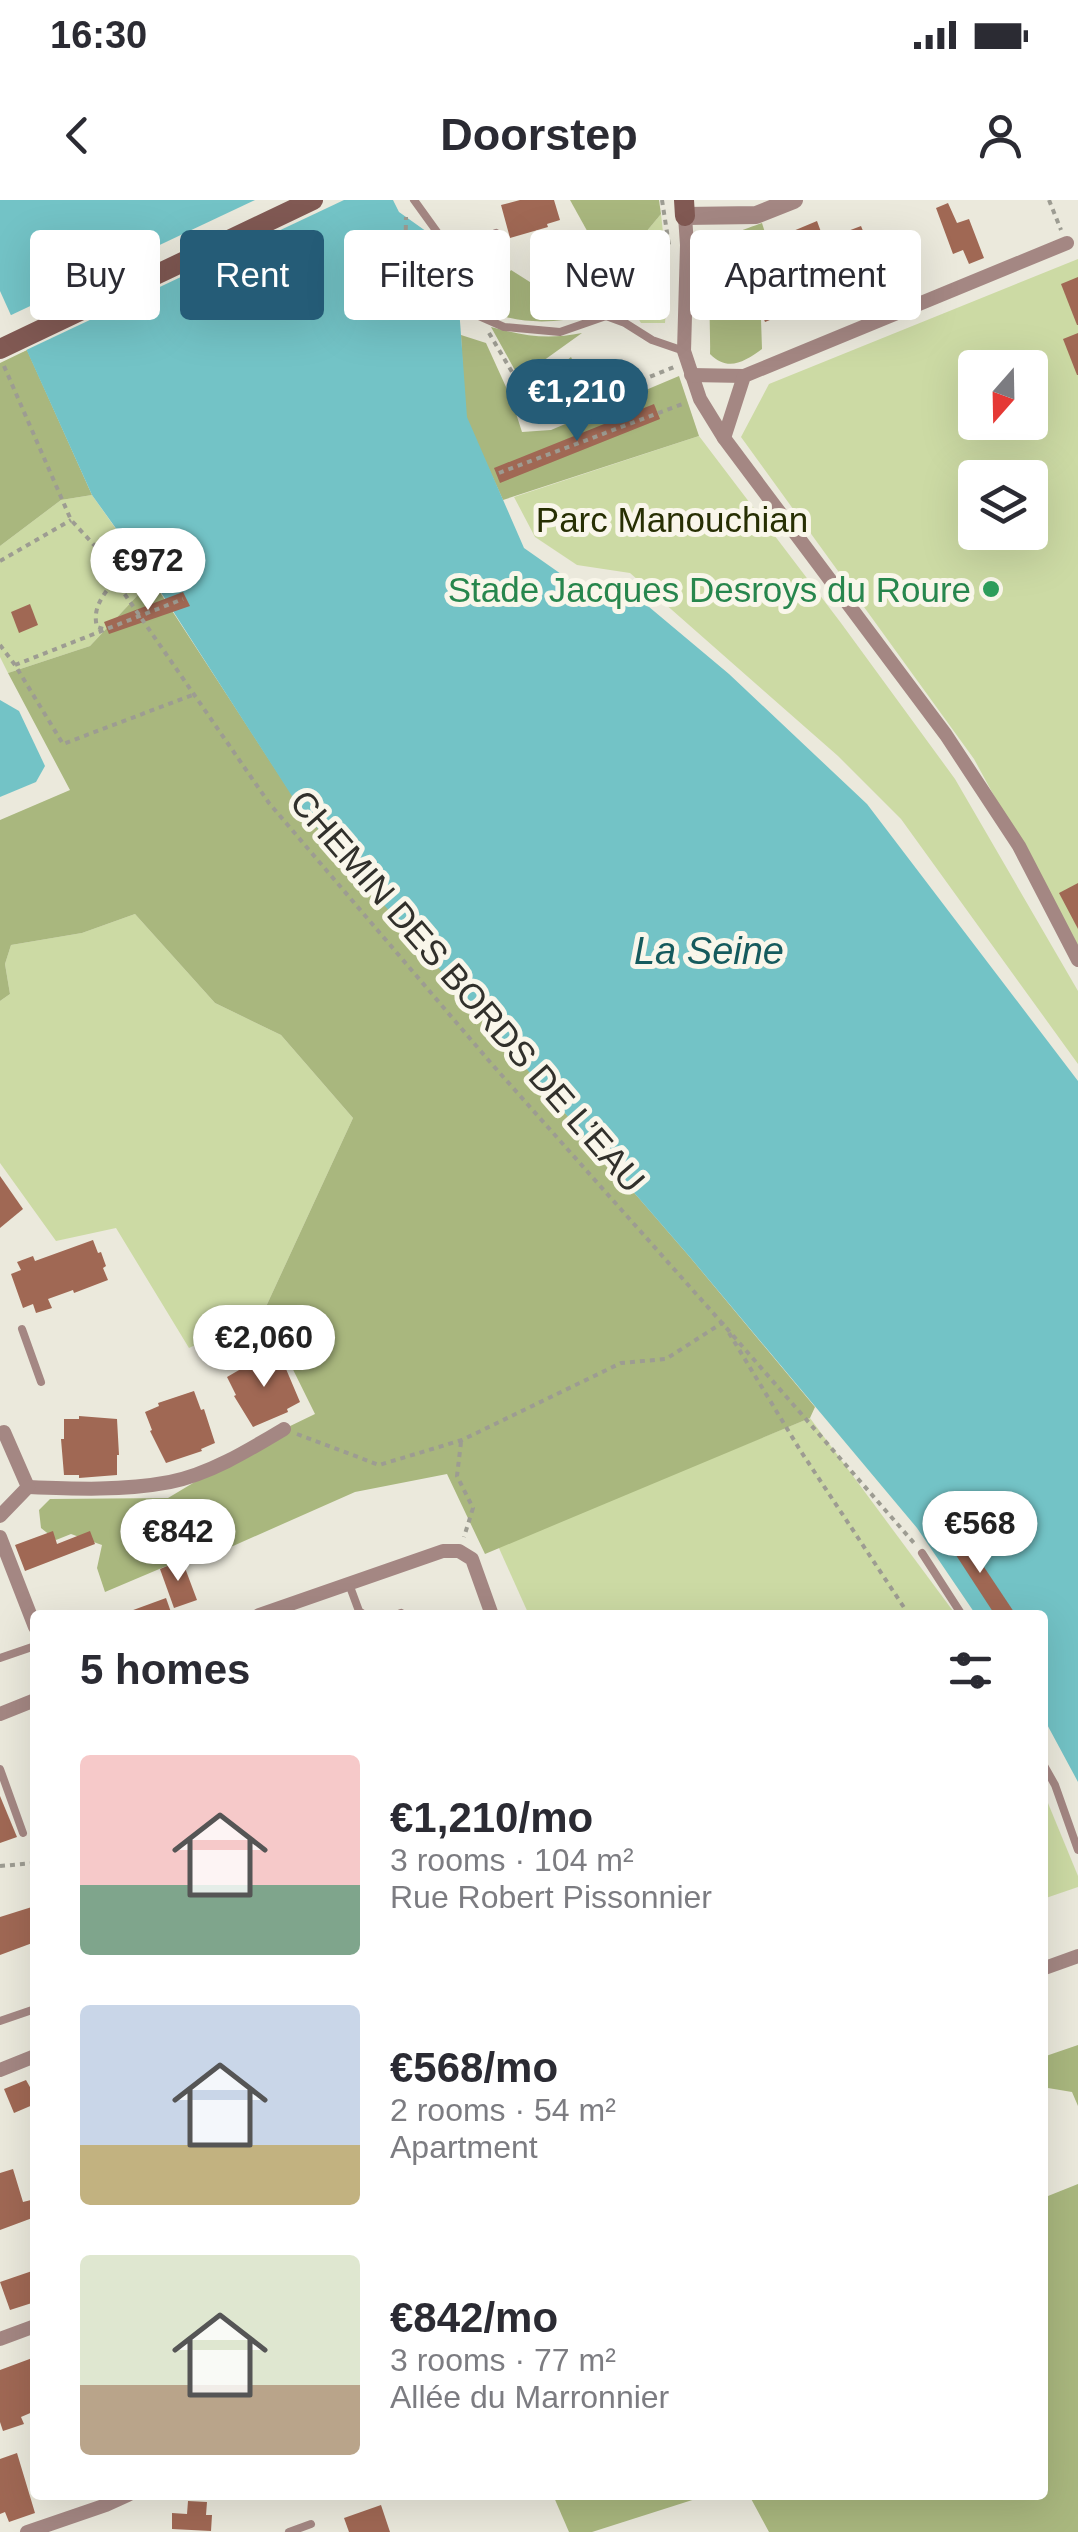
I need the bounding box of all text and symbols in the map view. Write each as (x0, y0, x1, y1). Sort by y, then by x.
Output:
text: 16:30 (50, 14, 147, 56)
icon: back (50, 108, 105, 163)
icon: person (973, 108, 1028, 163)
text: Doorstep (440, 109, 638, 160)
chip: Buy (30, 230, 160, 320)
chip: Rent (180, 230, 324, 320)
chip: Filters (344, 230, 510, 320)
chip: New (530, 230, 670, 320)
chip: Apartment (690, 230, 921, 320)
north arrow (958, 350, 1048, 440)
map controls (958, 350, 1048, 550)
pin: €1,210 (496, 359, 658, 444)
text: €1,210 (528, 373, 626, 409)
button: layers (958, 460, 1048, 550)
park label: Parc Manouchian (536, 500, 808, 539)
pin: €972 (89, 528, 207, 613)
text: €972 (112, 542, 184, 578)
place label: Stade Jacques Desroys du Roure (448, 570, 971, 609)
marker: Stade Jacques Desroys du Roure (980, 578, 1002, 600)
street label: CHEMIN DES BORDS DE L’EAU (283, 782, 653, 1200)
water label: La Seine (634, 930, 784, 972)
pin: €2,060 (183, 1305, 345, 1390)
text: €2,060 (215, 1319, 313, 1355)
pin: €568 (921, 1491, 1039, 1576)
pin: €842 (119, 1499, 237, 1584)
text: €568 (944, 1505, 1016, 1541)
text: €842 (142, 1513, 214, 1549)
icon: filters (943, 1643, 998, 1698)
text: 5 homes (80, 1646, 250, 1693)
text: €1,210/mo (390, 1794, 593, 1841)
icon: home (160, 1795, 280, 1915)
text: 3 rooms · 104 m² (390, 1842, 634, 1878)
text: Rue Robert Pissonnier (390, 1879, 712, 1915)
text: €568/mo (390, 2044, 558, 2091)
icon: home (160, 2045, 280, 2165)
text: 2 rooms · 54 m² (390, 2092, 616, 2128)
text: Apartment (390, 2129, 538, 2165)
text: €842/mo (390, 2294, 558, 2341)
icon: home (160, 2295, 280, 2415)
text: 3 rooms · 77 m² (390, 2342, 616, 2378)
text: Allée du Marronnier (390, 2379, 669, 2415)

